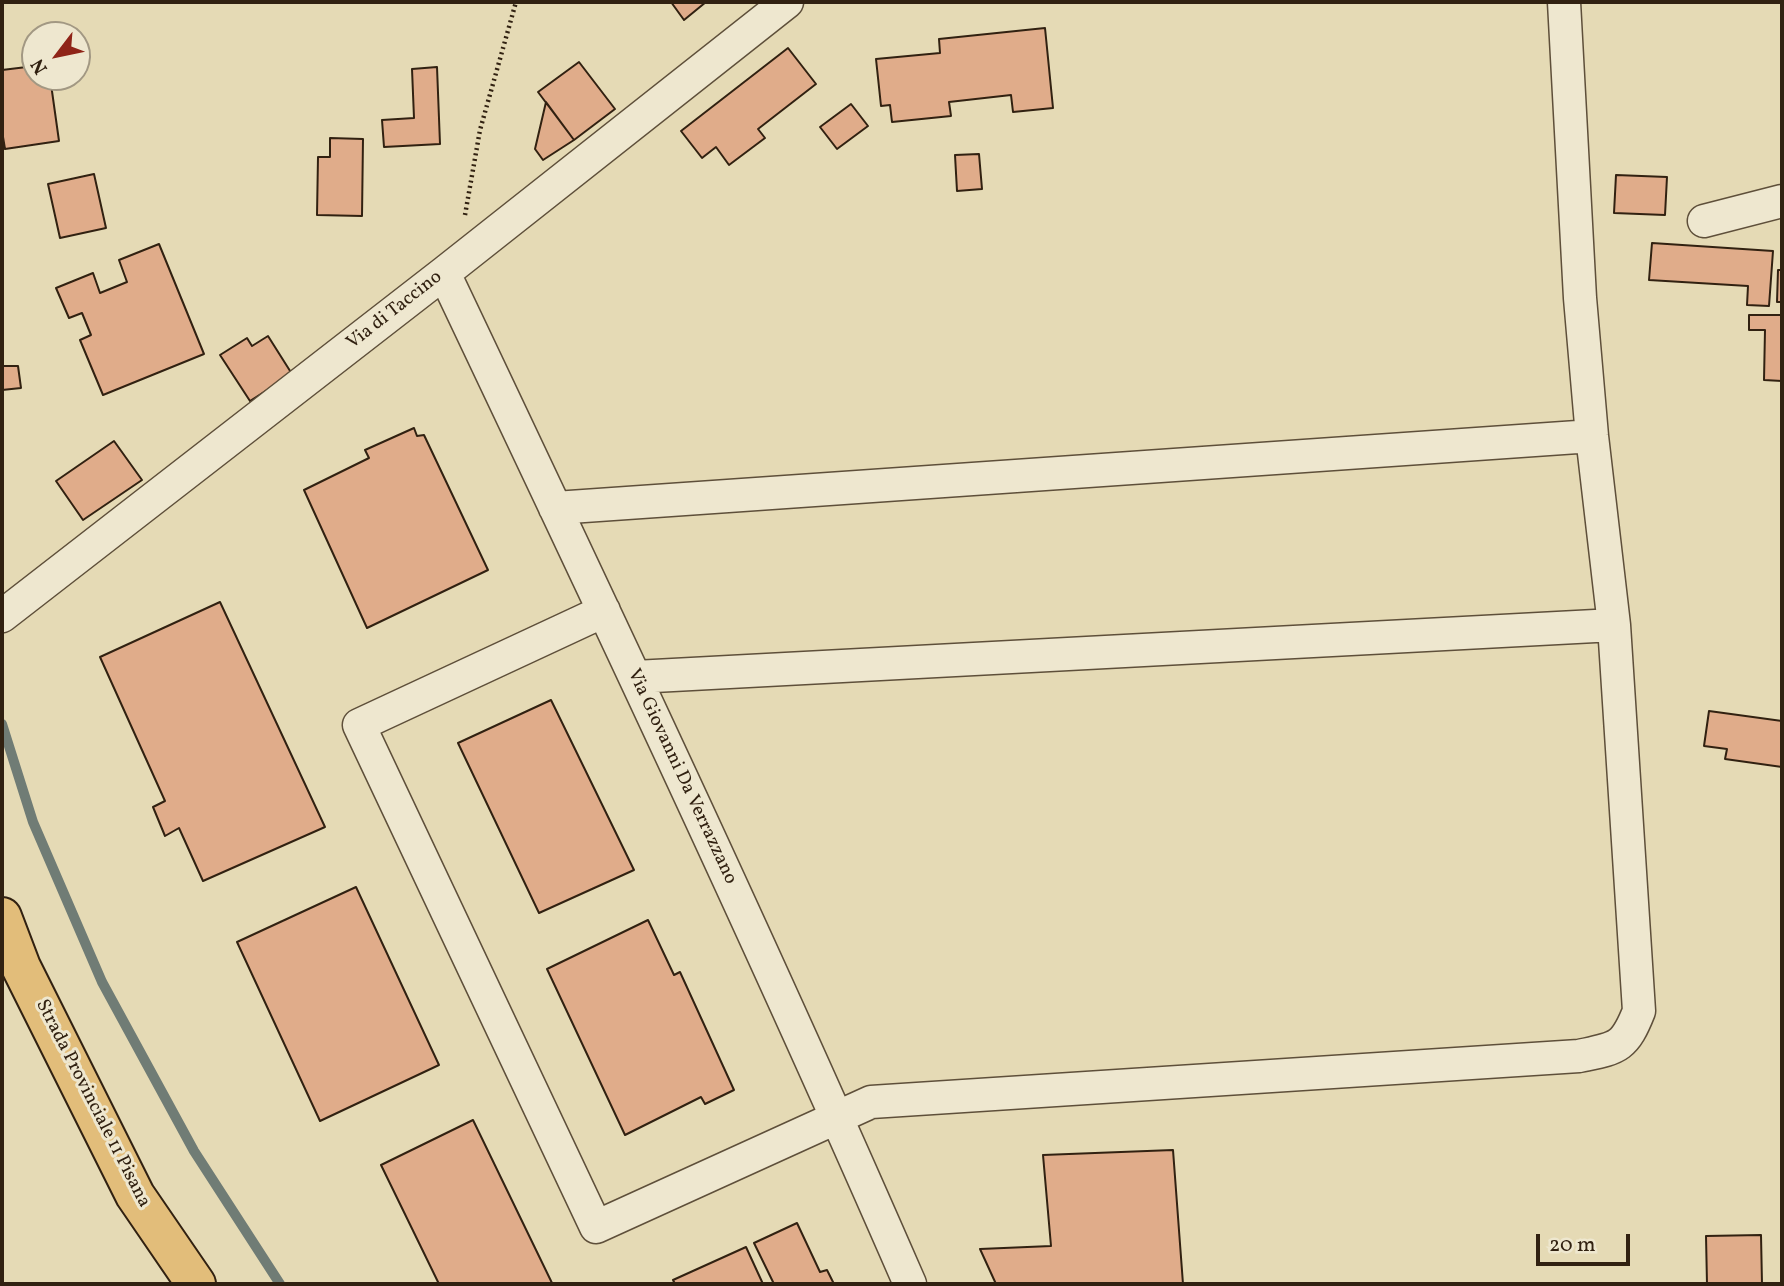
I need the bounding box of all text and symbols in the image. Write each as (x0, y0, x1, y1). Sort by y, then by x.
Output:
north arrow (21, 21, 91, 91)
text: N (25, 53, 55, 79)
street label: Via di Taccino (343, 267, 447, 355)
street label: Via Giovanni Da Verrazzano (621, 666, 741, 888)
street label: Strada Provinciale 11 Pisana (30, 996, 154, 1212)
scale bar (1539, 1220, 1634, 1264)
text: 20 m (1549, 1231, 1595, 1260)

